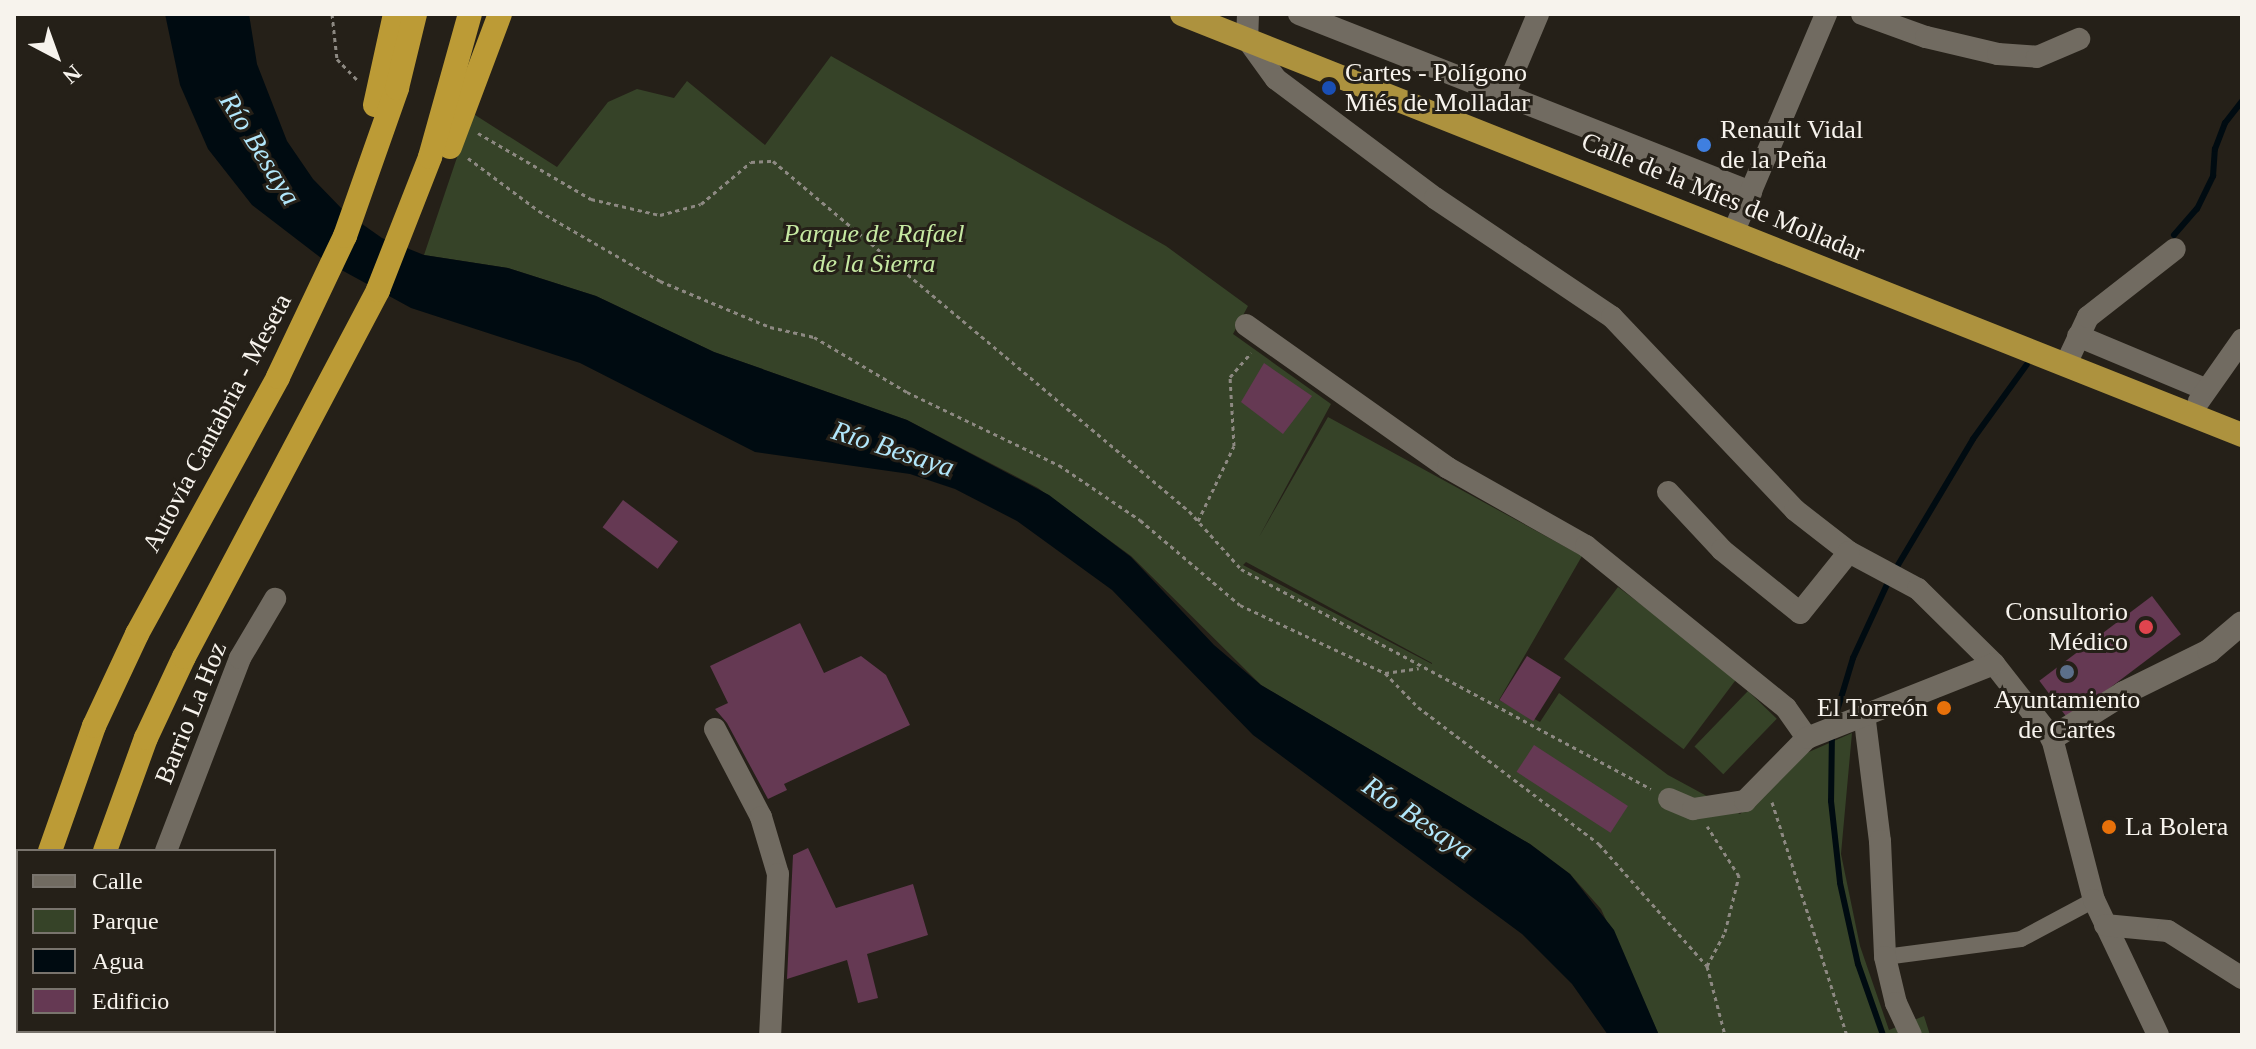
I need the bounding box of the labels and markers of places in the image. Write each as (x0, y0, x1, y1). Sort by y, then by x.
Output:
place label: Cartes - Polígono Miés de Molladar (1345, 57, 1530, 118)
marker: Cartes - Polígono Miés de Molladar (1320, 79, 1338, 97)
place label: Renault Vidal de la Peña (1720, 114, 1864, 176)
marker: Renault Vidal de la Peña (1695, 136, 1713, 154)
place label: Consultorio Médico (2005, 596, 2128, 658)
marker: Consultorio Médico (2135, 616, 2157, 638)
marker: Ayuntamiento de Cartes (2058, 663, 2076, 681)
place label: Ayuntamiento de Cartes (1994, 684, 2140, 746)
place label: El Torreón (1816, 692, 1928, 724)
marker: El Torreón (1935, 699, 1953, 717)
place label: La Bolera (2125, 811, 2228, 843)
marker: La Bolera (2100, 818, 2118, 836)

